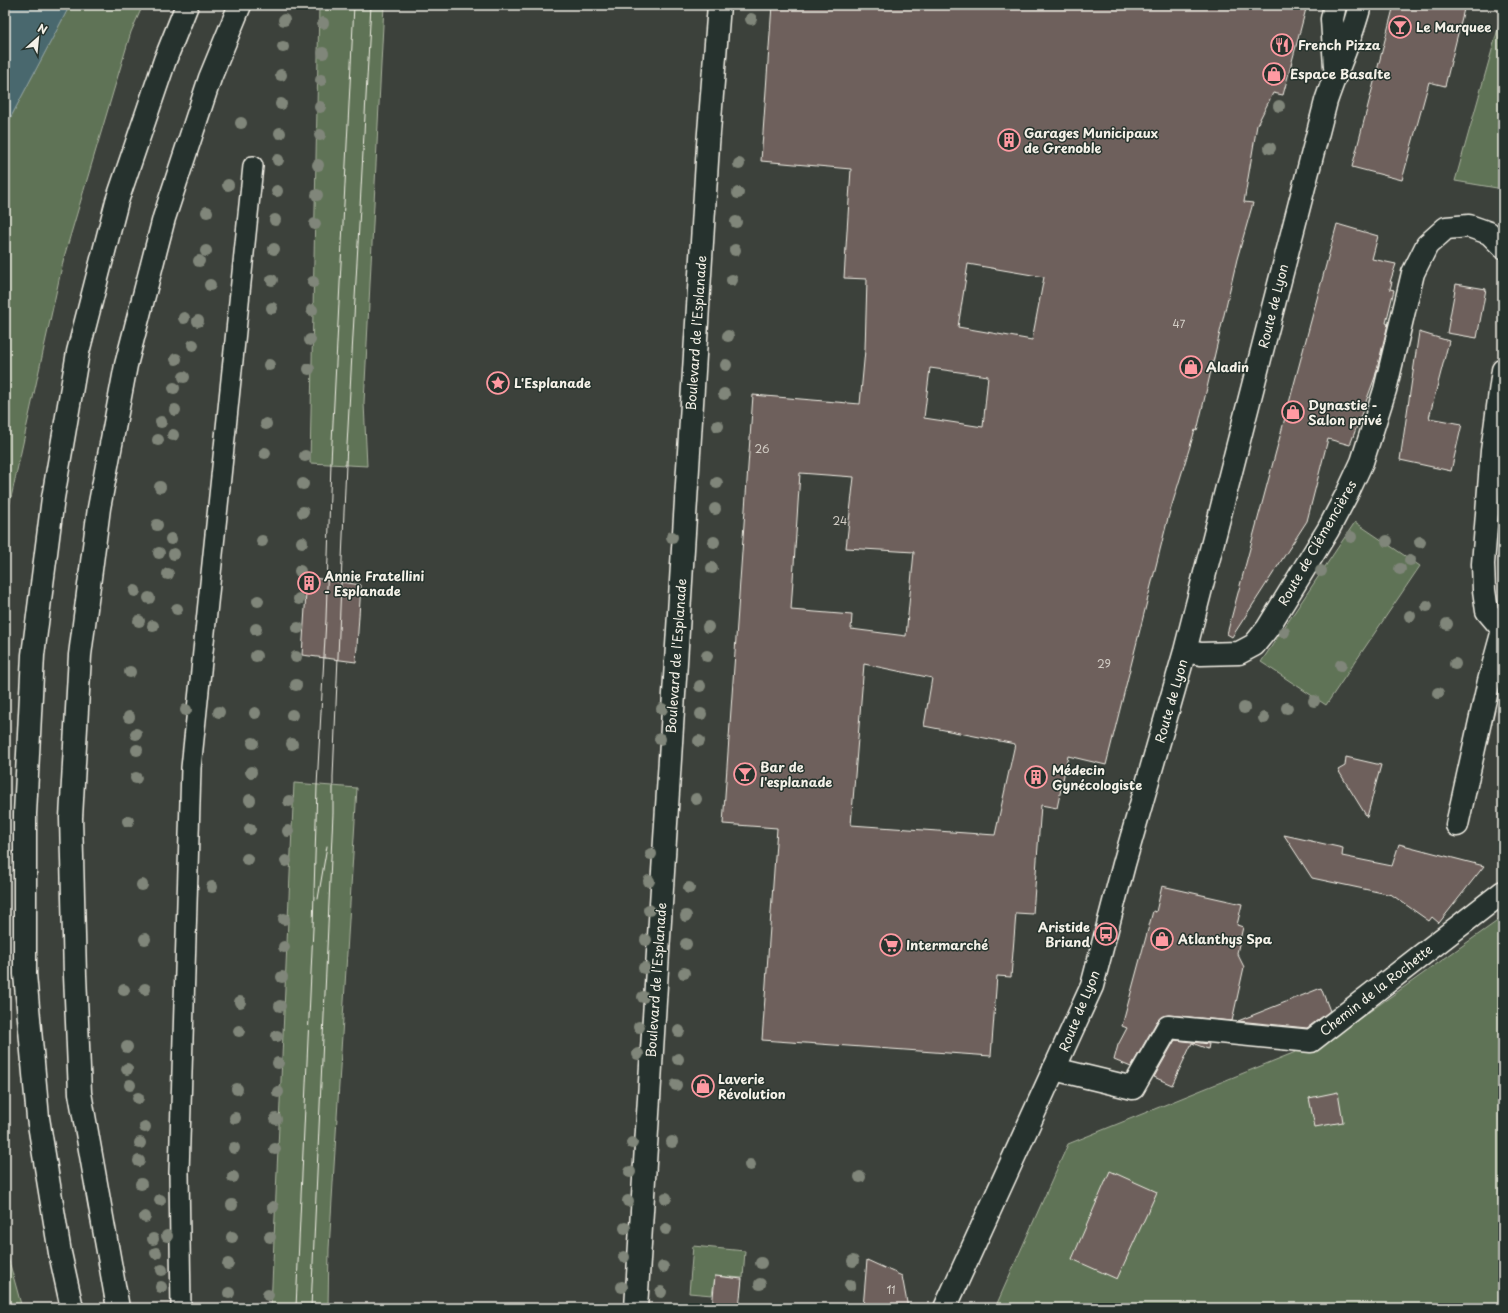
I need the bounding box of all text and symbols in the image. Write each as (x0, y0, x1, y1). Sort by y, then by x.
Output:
bar icon: Le Marquee (1387, 14, 1413, 40)
place label: Le Marquee (1416, 17, 1491, 36)
north arrow (18, 18, 58, 58)
text: N (35, 19, 51, 38)
restaurant icon: French Pizza (1269, 32, 1295, 58)
place label: French Pizza (1298, 35, 1381, 54)
shop icon: Espace Basalte (1261, 61, 1287, 87)
place label: Espace Basalte (1290, 64, 1391, 83)
place label: Garages Municipaux de Grenoble (1024, 123, 1159, 157)
building icon: Garages Municipaux de Grenoble (996, 127, 1022, 153)
street label: Boulevard de l'Esplanade (681, 255, 710, 411)
street label: Route de Lyon (1253, 262, 1292, 350)
house number: 47 (1173, 315, 1186, 332)
shop icon: Aladin (1178, 354, 1204, 380)
place label: Aladin (1206, 357, 1249, 376)
place icon: L'Esplanade (485, 370, 511, 396)
place label: L'Esplanade (514, 373, 591, 392)
place label: Dynastie - Salon privé (1308, 395, 1382, 429)
shop icon: Dynastie - Salon privé (1280, 399, 1306, 425)
house number: 26 (754, 440, 770, 457)
street label: Route de Clémencières (1273, 476, 1360, 609)
house number: 24 (833, 512, 847, 529)
place label: Annie Fratellini - Esplanade (323, 566, 425, 600)
building icon: Annie Fratellini - Esplanade (296, 570, 322, 596)
street label: Boulevard de l'Esplanade (661, 578, 690, 734)
house number: 29 (1097, 655, 1111, 672)
street label: Route de Lyon (1149, 657, 1192, 745)
place label: Bar de l'esplanade (760, 757, 832, 791)
place label: Médecin Gynécologiste (1052, 760, 1142, 794)
bar icon: Bar de l'esplanade (732, 761, 758, 787)
building icon: Médecin Gynécologiste (1023, 764, 1049, 790)
street label: Boulevard de l'Esplanade (641, 902, 670, 1058)
place label: Aristide Briand (1038, 917, 1090, 951)
bus stop icon: Aristide Briand (1093, 921, 1119, 947)
shop icon: Atlanthys Spa (1149, 926, 1175, 952)
place label: Atlanthys Spa (1177, 929, 1273, 948)
supermarket icon: Intermarché (878, 932, 904, 958)
place label: Intermarché (906, 935, 988, 954)
street label: Chemin de la Rochette (1315, 939, 1436, 1040)
street label: Route de Lyon (1054, 967, 1104, 1054)
place label: Laverie Révolution (718, 1069, 786, 1103)
shop icon: Laverie Révolution (690, 1073, 716, 1099)
house number: 11 (886, 1281, 896, 1298)

